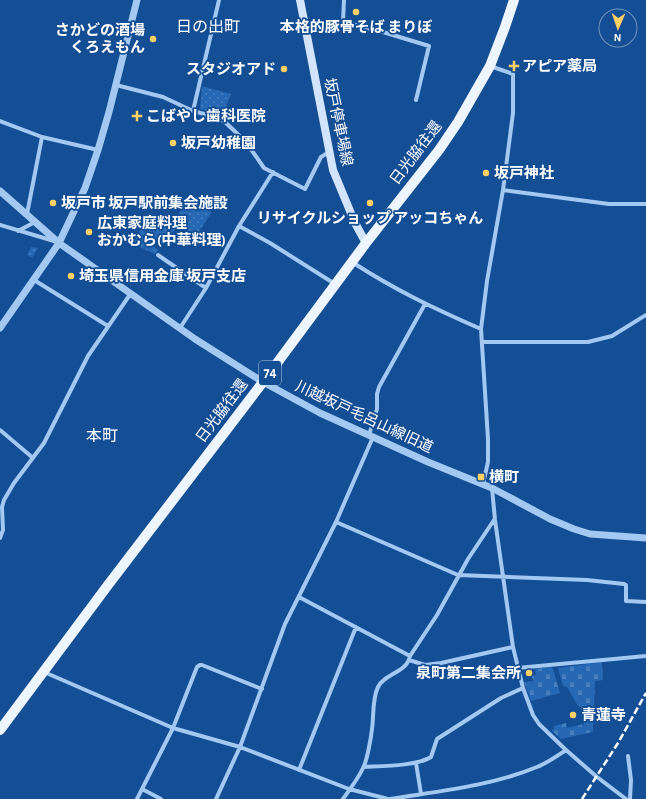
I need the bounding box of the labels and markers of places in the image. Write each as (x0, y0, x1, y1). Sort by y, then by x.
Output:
marker: 本格的豚骨そば まりぼ (351, 7, 361, 17)
place label: 本格的豚骨そば まりぼ (280, 19, 432, 35)
place label: さかどの酒場 くろえもん (55, 22, 145, 55)
marker: さかどの酒場 くろえもん (148, 34, 158, 44)
place label: アピア薬局 (522, 58, 597, 74)
place label: スタジオアド (186, 61, 276, 77)
marker: アピア薬局 (509, 61, 519, 71)
marker: スタジオアド (279, 64, 289, 74)
place label: こばやし歯科医院 (146, 108, 266, 124)
marker: こばやし歯科医院 (131, 110, 143, 122)
place label: 坂戸幼稚園 (181, 135, 256, 151)
marker: 坂戸幼稚園 (168, 138, 178, 148)
place label: 坂戸神社 (494, 164, 554, 181)
marker: 坂戸神社 (481, 168, 491, 178)
place label: 坂戸市 坂戸駅前集会施設 (61, 194, 228, 211)
marker: 坂戸市 坂戸駅前集会施設 (48, 198, 58, 208)
marker: リサイクルショップ アッコちゃん (365, 198, 375, 208)
place label: リサイクルショップ アッコちゃん (257, 210, 483, 226)
place label: 広東家庭料理 おかむら(中華料理) (97, 214, 226, 248)
marker: 広東家庭料理 おかむら(中華料理) (84, 227, 94, 237)
place label: 埼玉県信用金庫 坂戸支店 (79, 268, 246, 284)
marker: 埼玉県信用金庫 坂戸支店 (66, 271, 76, 281)
place label: 横町 (489, 468, 519, 485)
marker: 横町 (476, 472, 486, 482)
place label: 泉町第二集会所 (416, 665, 521, 681)
marker: 泉町第二集会所 (524, 668, 534, 678)
place label: 青蓮寺 (581, 707, 626, 723)
marker: 青蓮寺 (568, 710, 578, 720)

